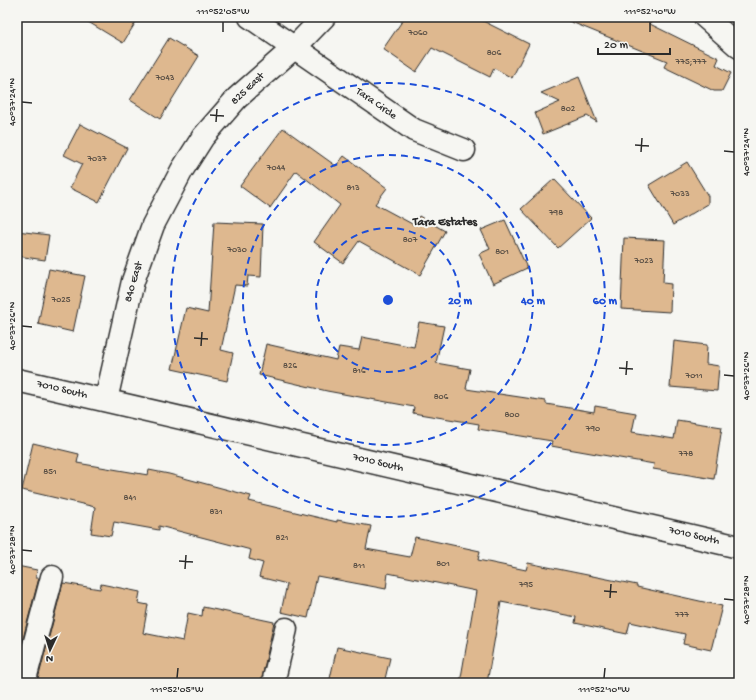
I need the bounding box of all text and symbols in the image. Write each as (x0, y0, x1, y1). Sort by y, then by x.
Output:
text: 111°52'05"W (196, 6, 250, 18)
text: 111°52'10"W (623, 6, 676, 18)
house number: 7060 (407, 28, 428, 39)
scale bar (598, 30, 670, 56)
text: 20 m (604, 39, 629, 53)
house number: 806 (487, 48, 502, 59)
house number: 775;777 (675, 57, 707, 68)
street label: 825 East (229, 69, 268, 108)
house number: 7043 (155, 73, 175, 84)
text: 40°37'24"N (7, 77, 19, 126)
street label: Tara Circle (352, 85, 399, 123)
house number: 802 (561, 104, 576, 115)
text: 40°37'24"N (741, 127, 753, 176)
house number: 7037 (86, 154, 107, 165)
house number: 7044 (266, 163, 286, 174)
house number: 813 (346, 183, 360, 194)
house number: 7033 (669, 189, 690, 200)
house number: 798 (548, 208, 563, 219)
district label: Tara Estates (412, 216, 478, 230)
house number: 807 (403, 235, 418, 246)
house number: 7030 (226, 245, 247, 256)
house number: 801 (495, 247, 509, 258)
house number: 7023 (634, 256, 654, 267)
street label: 840 East (123, 259, 146, 304)
centre of rings (381, 293, 395, 307)
house number: 7025 (51, 295, 71, 306)
text: 20 m (448, 295, 473, 309)
text: 40 m (520, 295, 545, 309)
text: 60 m (593, 295, 618, 309)
text: 40°37'26"N (7, 301, 19, 350)
text: 40°37'26"N (741, 351, 753, 400)
house number: 826 (283, 361, 297, 372)
house number: 816 (352, 366, 366, 377)
house number: 7011 (684, 371, 703, 382)
street label: 7010 South (35, 378, 89, 402)
house number: 806 (434, 392, 449, 403)
house number: 800 (504, 410, 520, 421)
house number: 790 (585, 424, 600, 435)
house number: 778 (678, 449, 693, 460)
street label: 7010 South (351, 451, 405, 475)
house number: 851 (43, 467, 57, 478)
house number: 841 (124, 493, 137, 504)
house number: 831 (209, 507, 223, 518)
street label: 7010 South (667, 524, 721, 548)
text: 40°37'28"N (7, 525, 19, 574)
house number: 821 (276, 533, 289, 544)
house number: 801 (436, 559, 450, 570)
house number: 811 (353, 561, 365, 572)
text: 40°37'28"N (741, 575, 753, 624)
house number: 795 (518, 580, 533, 591)
house number: 777 (674, 610, 689, 621)
north arrow (30, 630, 70, 670)
text: N (45, 652, 53, 664)
text: 111°52'05"W (150, 684, 204, 696)
text: 111°52'10"W (577, 684, 630, 696)

